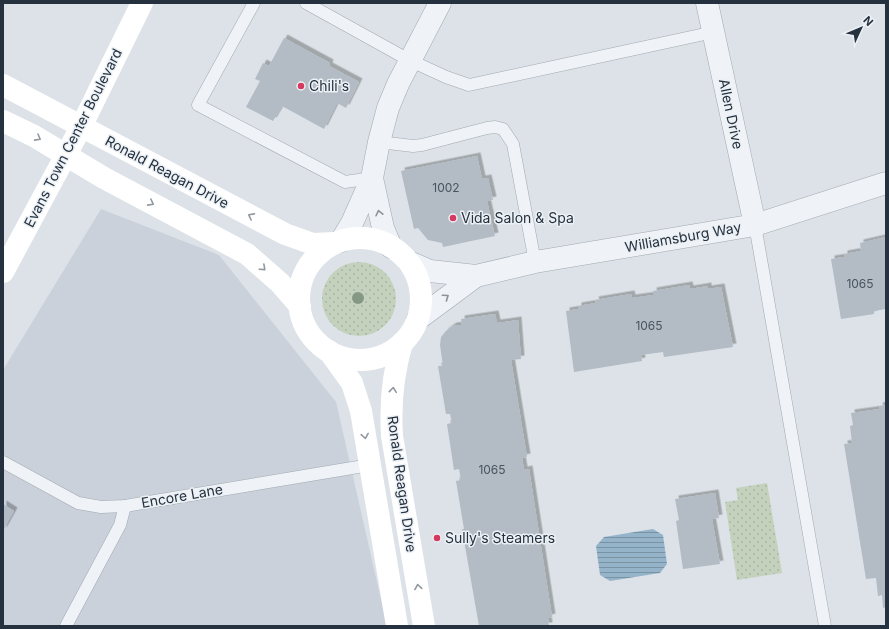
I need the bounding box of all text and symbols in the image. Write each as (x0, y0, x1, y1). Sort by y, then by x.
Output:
north arrow (841, 8, 881, 48)
text: N (860, 13, 876, 29)
street label: Evans Town Center Boulevard (20, 46, 125, 230)
place label: Chili's (309, 77, 349, 94)
street label: Allen Drive (716, 77, 747, 151)
marker: Chili's (296, 81, 306, 91)
street label: Ronald Reagan Drive (103, 132, 232, 211)
one-way arrow (34, 134, 41, 141)
house number: 1002 (432, 180, 460, 195)
one-way arrow (146, 198, 154, 206)
place label: Vida Salon & Spa (461, 209, 574, 226)
one-way arrow (376, 210, 384, 216)
one-way arrow (248, 213, 255, 221)
marker: Vida Salon & Spa (448, 213, 458, 223)
street label: Williamsburg Way (623, 218, 743, 255)
one-way arrow (258, 263, 265, 270)
house number: 1065 (846, 276, 874, 291)
one-way arrow (442, 295, 449, 302)
house number: 1065 (635, 318, 663, 333)
one-way arrow (388, 387, 397, 393)
street label: Ronald Reagan Drive (385, 415, 420, 553)
one-way arrow (361, 433, 369, 439)
house number: 1065 (478, 462, 506, 477)
street label: Encore Lane (140, 480, 224, 511)
place label: Sully's Steamers (445, 529, 555, 546)
marker: Sully's Steamers (432, 533, 442, 543)
one-way arrow (414, 584, 423, 591)

